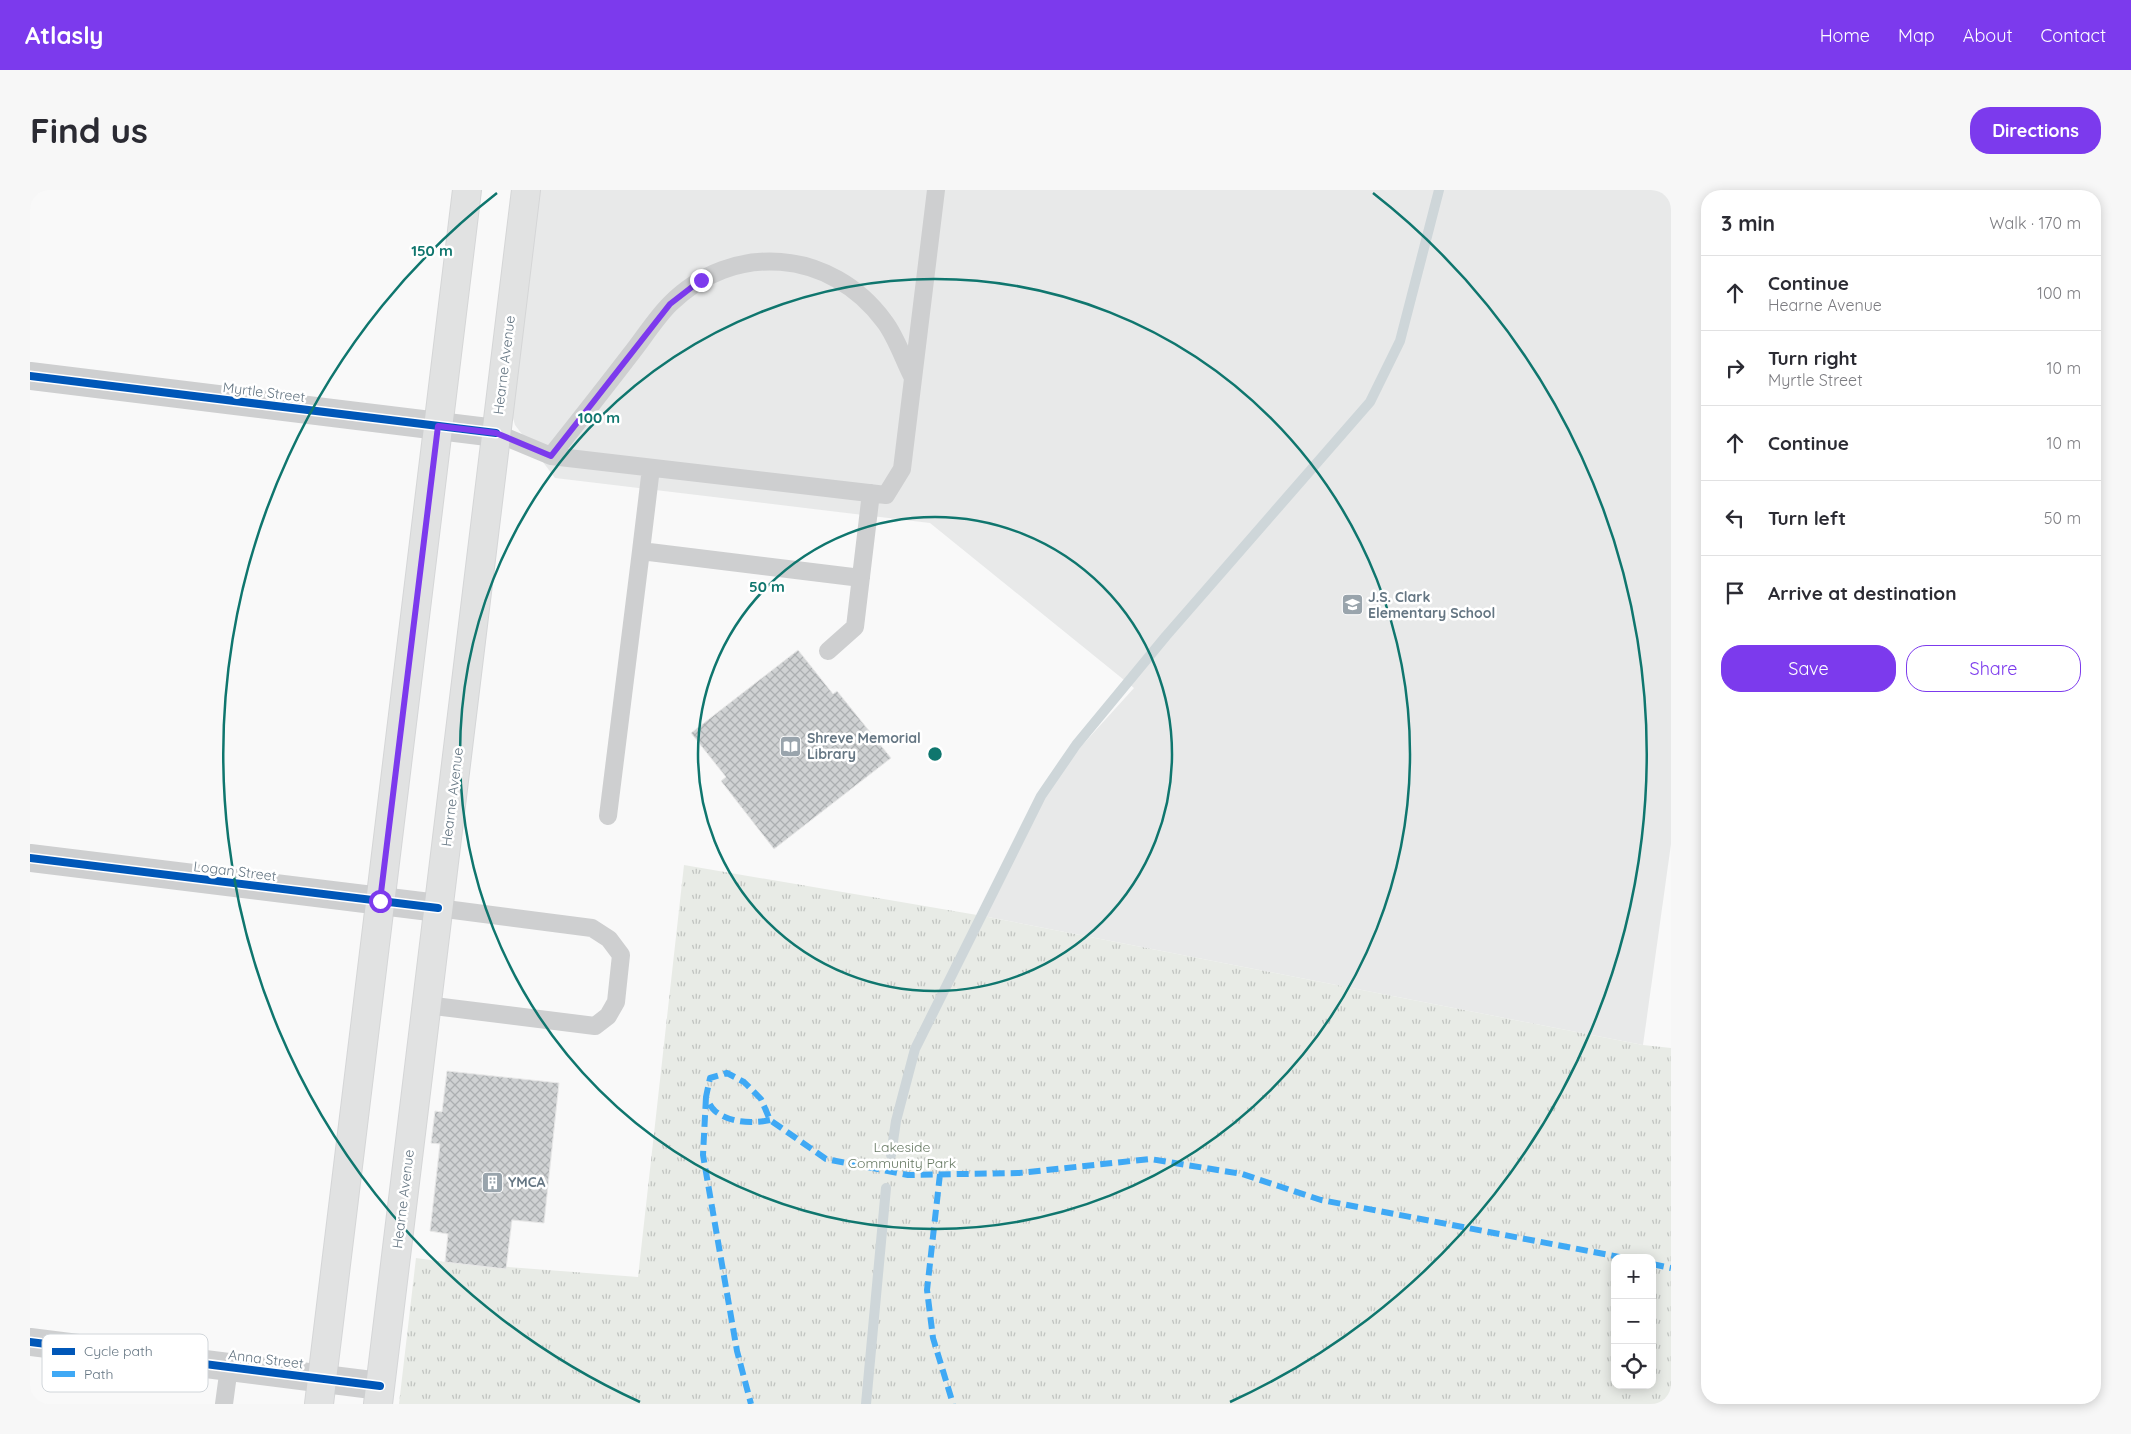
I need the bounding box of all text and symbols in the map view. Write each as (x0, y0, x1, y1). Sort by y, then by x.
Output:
text: Atlasly (25, 20, 103, 50)
text: Home (1820, 24, 1870, 47)
text: Map (1898, 24, 1935, 47)
text: About (1963, 24, 2013, 47)
text: Contact (2041, 24, 2106, 47)
button: Directions (1970, 107, 2101, 154)
text: Find us (30, 108, 148, 152)
text: 3 min (1721, 210, 1775, 236)
text: Walk · 170 m (1989, 213, 2081, 233)
text: 150 m (411, 241, 453, 260)
route end (690, 269, 713, 292)
text: Continue (1768, 271, 1849, 295)
icon: ahead (1721, 279, 1749, 307)
text: 100 m (2037, 283, 2081, 303)
text: Hearne Avenue (1768, 295, 1882, 315)
street label: Hearne Avenue (489, 314, 519, 416)
text: Turn right (1768, 346, 1857, 370)
icon: right (1721, 354, 1749, 382)
text: 10 m (2047, 358, 2081, 378)
text: Myrtle Street (1768, 370, 1863, 390)
street label: Myrtle Street (222, 378, 306, 406)
text: 100 m (578, 408, 620, 427)
icon: ahead (1721, 429, 1749, 457)
text: Continue (1768, 431, 1849, 455)
text: 10 m (2047, 433, 2081, 453)
icon: left (1721, 504, 1749, 532)
text: Turn left (1768, 506, 1846, 530)
text: 50 m (2044, 508, 2081, 528)
text: 50 m (749, 577, 785, 596)
icon: arrive (1721, 579, 1749, 607)
text: Arrive at destination (1768, 581, 1957, 605)
place label: J.S. Clark Elementary School (1368, 588, 1495, 622)
school or university icon: J.S. Clark Elementary School (1340, 593, 1364, 617)
button: Save (1721, 645, 1896, 692)
button: Share (1906, 645, 2081, 692)
place label: Shreve Memorial Library (807, 729, 921, 763)
library icon: Shreve Memorial Library (779, 734, 803, 758)
centre of rings (926, 745, 944, 763)
street label: Hearne Avenue (437, 746, 467, 848)
street label: Logan Street (193, 857, 278, 885)
route start (369, 890, 392, 913)
park label: Lakeside Community Park (848, 1138, 956, 1172)
street label: Hearne Avenue (388, 1148, 418, 1250)
building icon: YMCA (480, 1170, 504, 1194)
place label: YMCA (508, 1173, 546, 1191)
map controls (1611, 1254, 1656, 1389)
button: + (1611, 1254, 1656, 1299)
button: − (1611, 1299, 1656, 1344)
legend (42, 1334, 208, 1392)
text: Cycle path (84, 1342, 153, 1360)
button: locate (1611, 1344, 1656, 1389)
street label: Anna Street (227, 1345, 305, 1373)
text: Path (84, 1365, 113, 1383)

